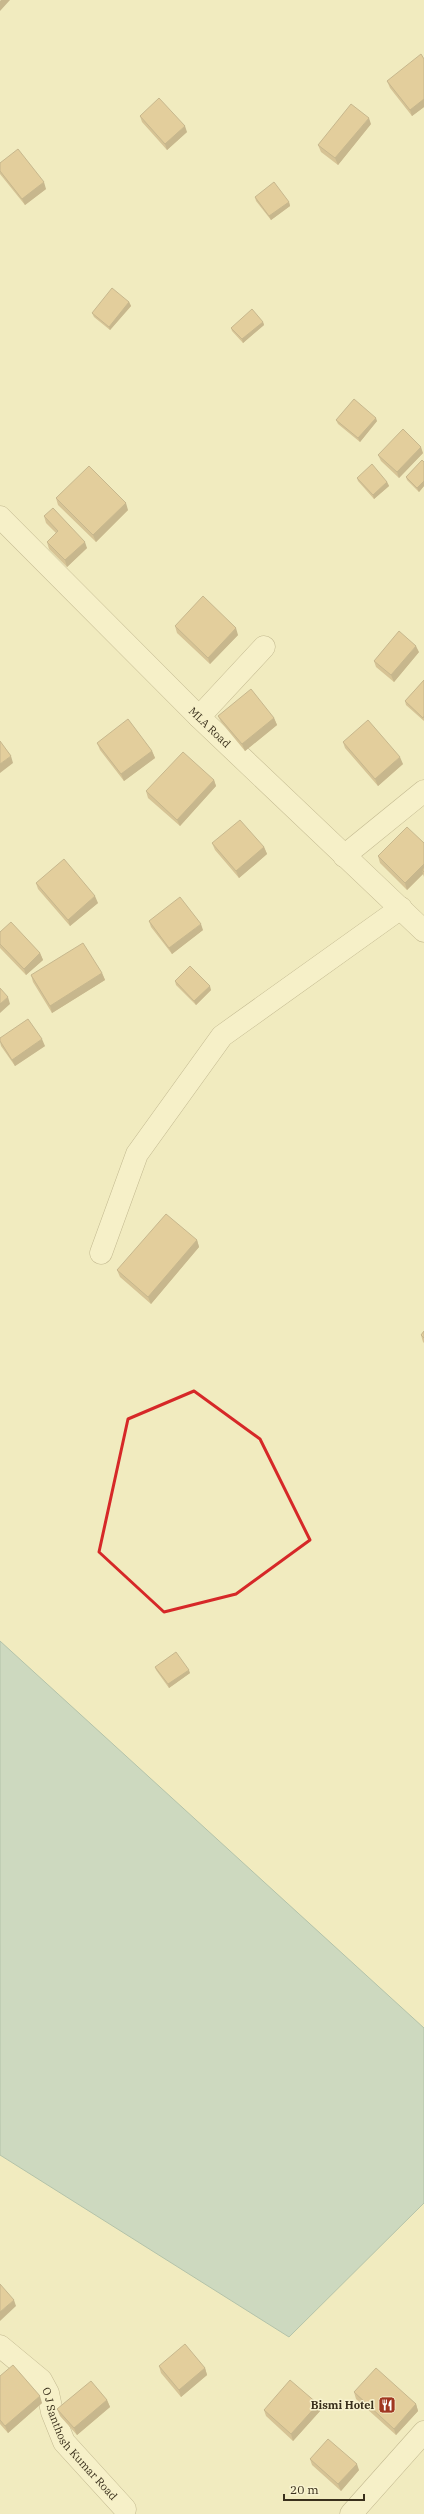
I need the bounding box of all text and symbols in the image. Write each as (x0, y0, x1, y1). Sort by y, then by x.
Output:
street label: MLA Road (186, 704, 234, 751)
street label: O J Santhosh Kumar Road (39, 2384, 121, 2503)
restaurant icon: Bismi Hotel (377, 2395, 397, 2415)
place label: Bismi Hotel (311, 2398, 374, 2412)
scale bar (284, 2476, 364, 2502)
text: 20 m (290, 2482, 319, 2497)

